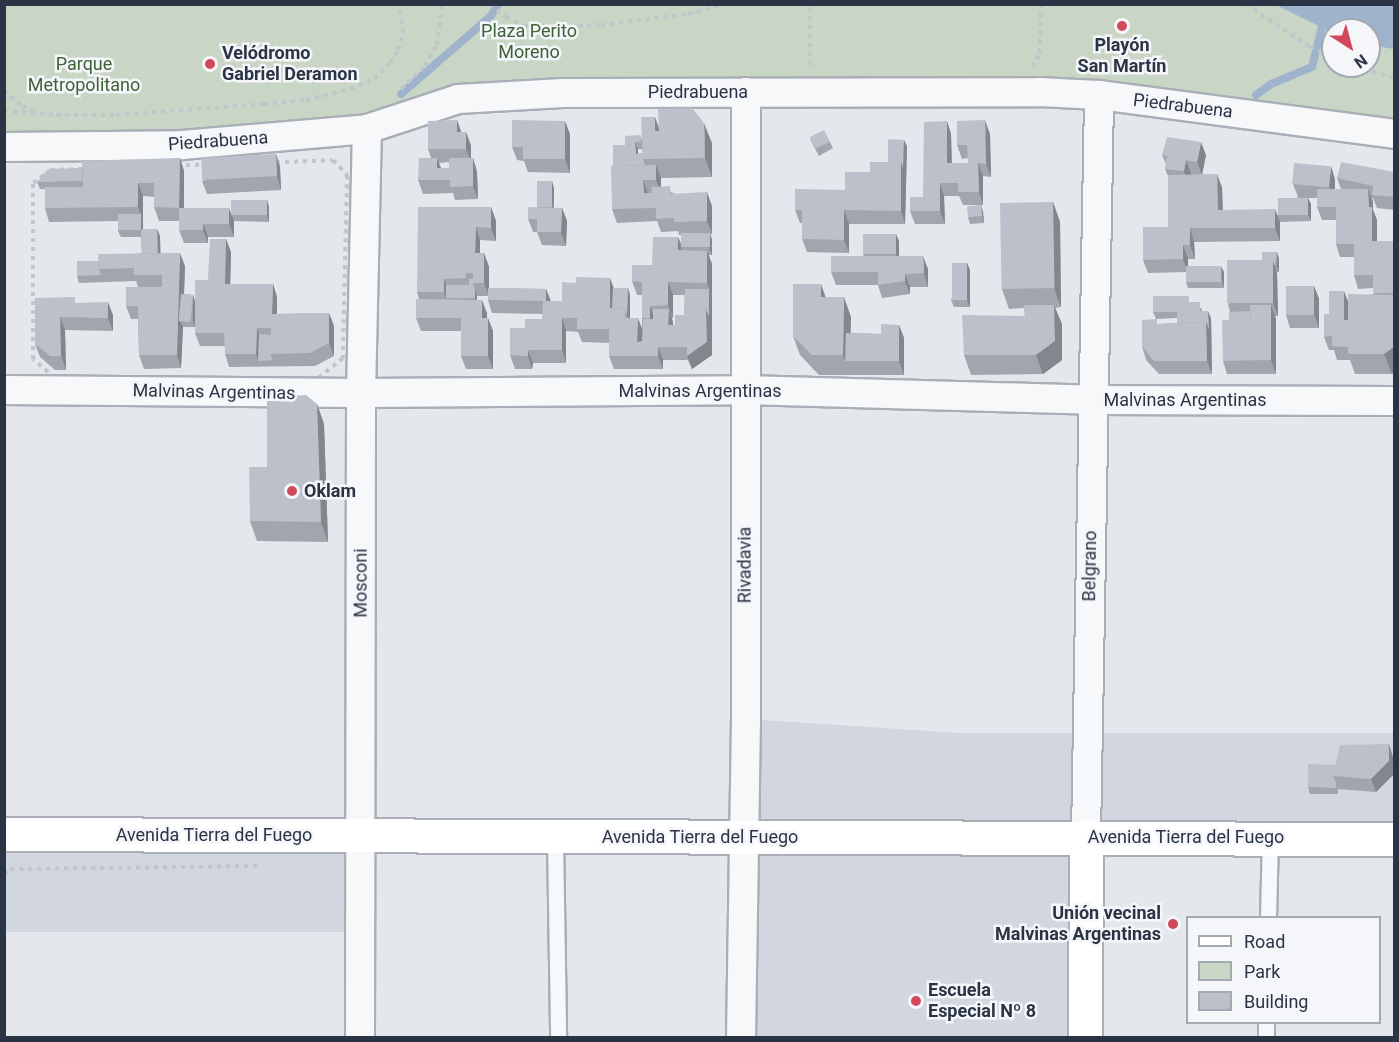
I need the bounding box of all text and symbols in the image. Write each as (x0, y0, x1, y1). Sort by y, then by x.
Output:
north arrow (1321, 18, 1381, 78)
marker: Playón San Martín (1115, 19, 1129, 33)
park label: Plaza Perito Moreno (481, 21, 577, 63)
place label: Playón San Martín (1078, 35, 1166, 78)
place label: Velódromo Gabriel Deramon (222, 43, 358, 86)
text: N (1351, 50, 1371, 72)
park label: Parque Metropolitano (28, 54, 140, 97)
marker: Velódromo Gabriel Deramon (203, 57, 217, 71)
street label: Piedrabuena (648, 81, 748, 103)
street label: Piedrabuena (1132, 89, 1234, 123)
street label: Piedrabuena (167, 127, 269, 155)
street label: Malvinas Argentinas (132, 380, 296, 404)
street label: Malvinas Argentinas (618, 380, 782, 402)
street label: Malvinas Argentinas (1103, 389, 1267, 411)
place label: Oklam (304, 480, 356, 502)
marker: Oklam (285, 484, 299, 498)
street label: Rivadavia (734, 527, 756, 603)
street label: Belgrano (1079, 530, 1101, 602)
street label: Mosconi (350, 548, 372, 618)
street label: Avenida Tierra del Fuego (115, 824, 313, 846)
street label: Avenida Tierra del Fuego (601, 826, 799, 848)
street label: Avenida Tierra del Fuego (1087, 826, 1285, 848)
place label: Unión vecinal Malvinas Argentinas (995, 903, 1161, 946)
legend (1186, 916, 1381, 1024)
marker: Unión vecinal Malvinas Argentinas (1166, 917, 1180, 931)
text: Road (1244, 931, 1285, 952)
text: Park (1244, 961, 1280, 982)
place label: Escuela Especial Nº 8 (928, 980, 1036, 1022)
text: Building (1244, 991, 1308, 1012)
marker: Escuela Especial Nº 8 (909, 994, 923, 1008)

